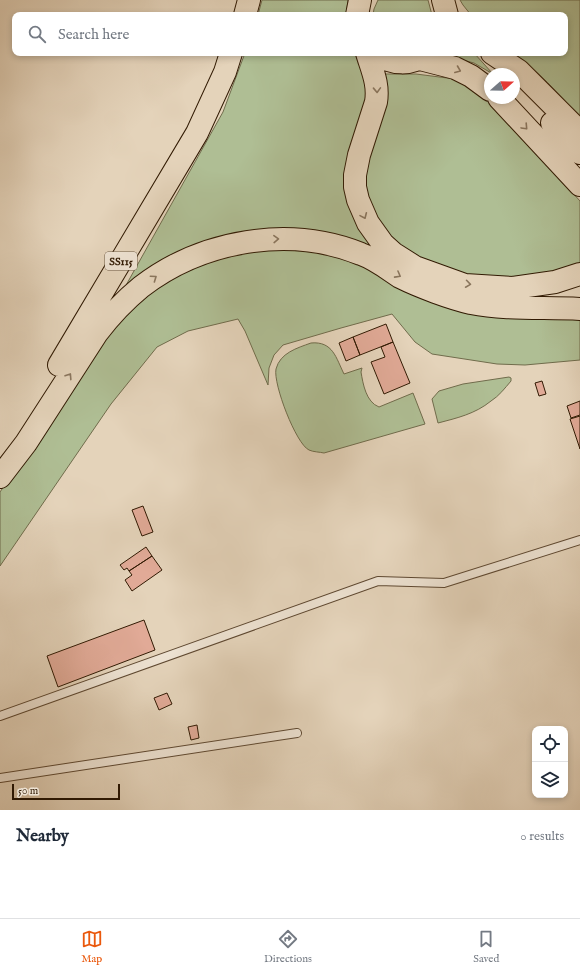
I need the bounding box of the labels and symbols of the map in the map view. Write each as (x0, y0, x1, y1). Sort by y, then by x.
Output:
one-way arrow (454, 65, 461, 73)
north arrow (484, 68, 520, 104)
one-way arrow (373, 87, 381, 93)
one-way arrow (521, 122, 528, 129)
one-way arrow (359, 211, 367, 219)
one-way arrow (273, 235, 279, 244)
road number: SS115 (105, 252, 137, 270)
one-way arrow (394, 270, 401, 278)
one-way arrow (149, 276, 156, 283)
one-way arrow (465, 279, 471, 288)
one-way arrow (65, 373, 72, 380)
scale bar (12, 782, 120, 801)

